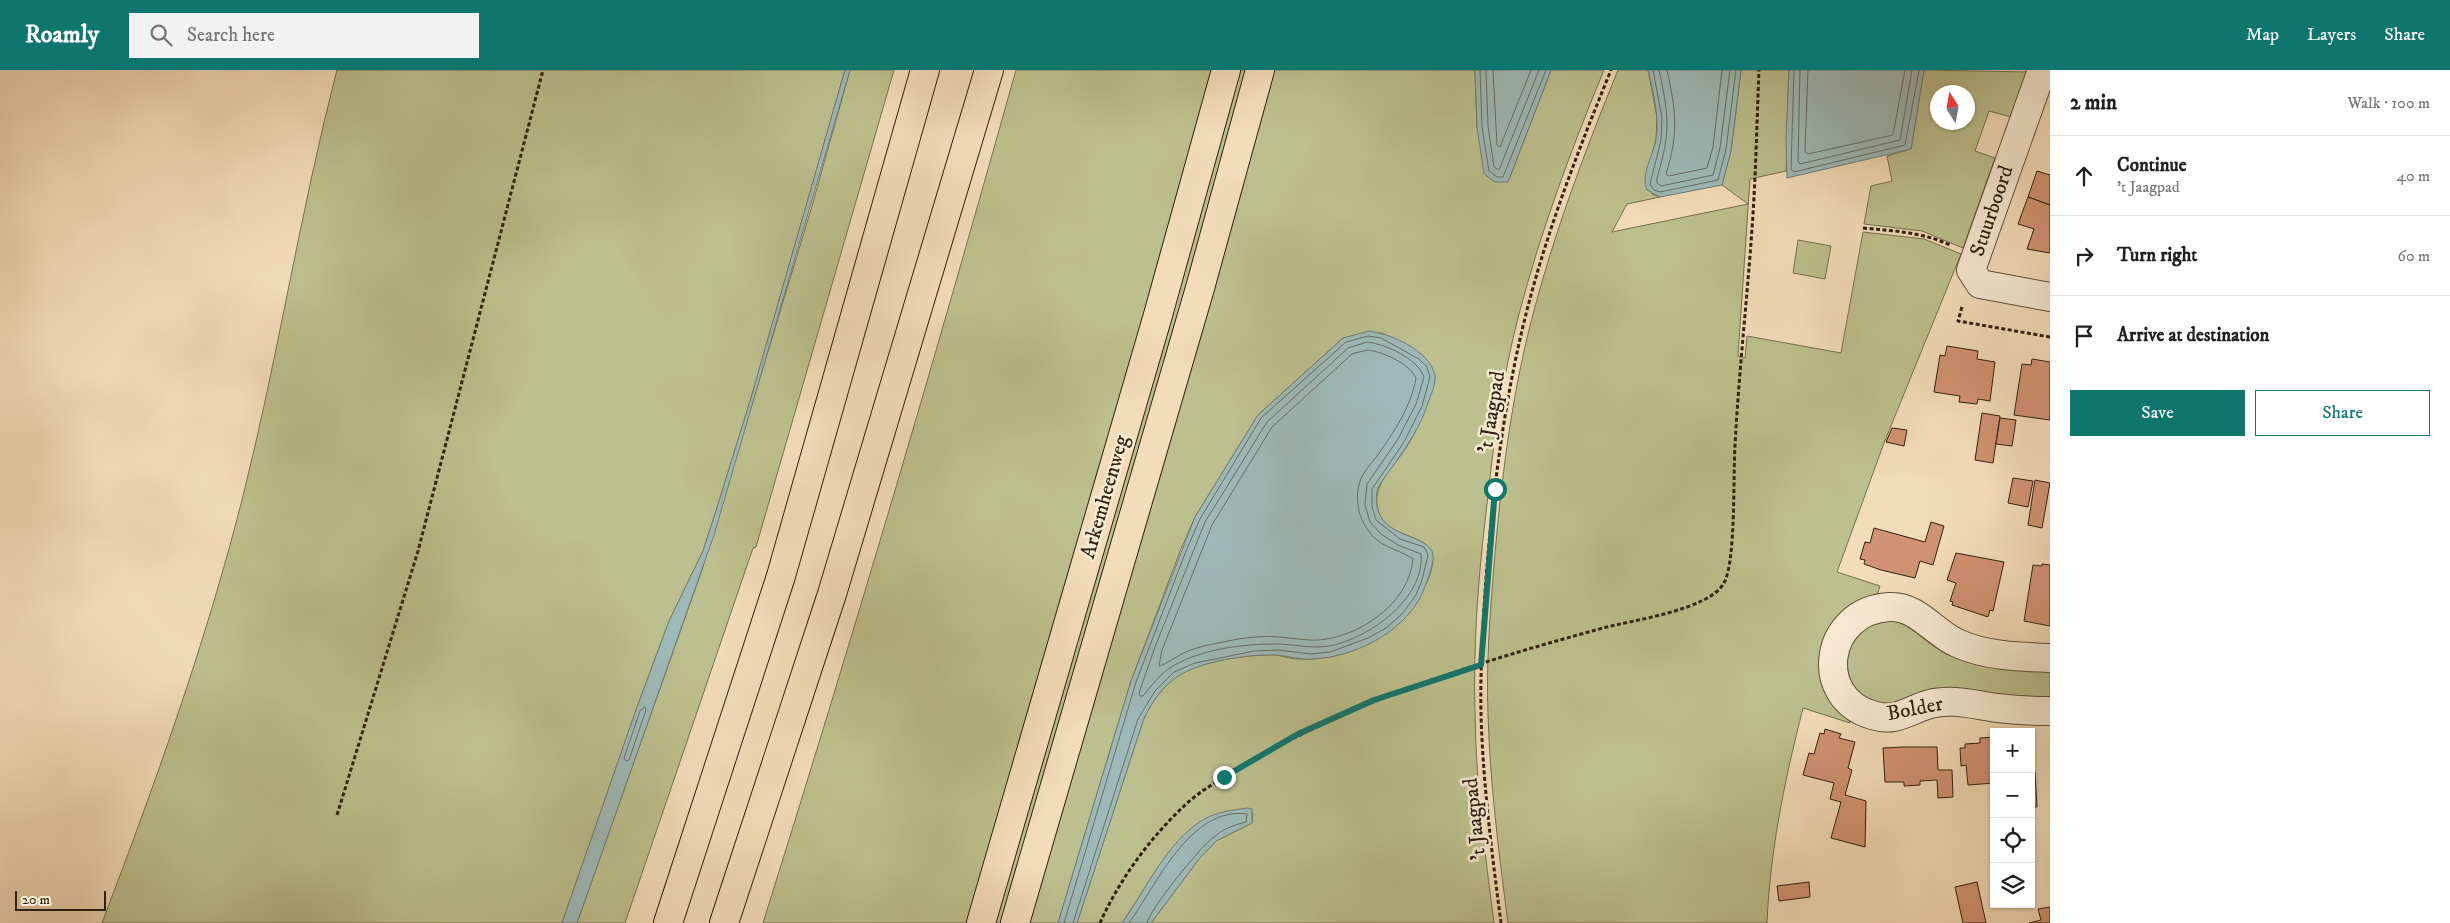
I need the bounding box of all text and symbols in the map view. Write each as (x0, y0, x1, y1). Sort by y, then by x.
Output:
search box (129, 13, 479, 58)
text: Roamly (25, 20, 99, 50)
icon: search (147, 21, 175, 49)
text: Search here (187, 24, 275, 47)
text: Map (2246, 24, 2279, 46)
text: Layers (2307, 24, 2356, 46)
text: Share (2384, 24, 2425, 46)
north arrow (1930, 85, 1975, 130)
text: 2 min (2070, 90, 2117, 116)
text: Walk · 100 m (2348, 93, 2430, 113)
text: Continue (2117, 154, 2187, 177)
street label: Stuurboord (1964, 162, 2020, 260)
icon: ahead (2070, 162, 2098, 190)
text: 40 m (2397, 166, 2430, 186)
text: 't Jaagpad (2117, 177, 2180, 197)
icon: right (2070, 242, 2098, 270)
text: Turn right (2117, 244, 2197, 267)
text: 60 m (2398, 246, 2430, 266)
icon: arrive (2070, 322, 2098, 350)
text: Arrive at destination (2117, 324, 2269, 347)
street label: 't Jaagpad (1473, 369, 1511, 455)
button: Save (2070, 390, 2245, 436)
button: Share (2255, 390, 2430, 436)
street label: Arkemheenweg (1075, 431, 1135, 562)
route start (1484, 478, 1507, 501)
street label: Bolder (1885, 691, 1945, 727)
map controls (1990, 728, 2035, 908)
button: + (1990, 728, 2035, 773)
route end (1213, 766, 1236, 789)
button: − (1990, 773, 2035, 818)
street label: 't Jaagpad (1458, 776, 1492, 861)
button: locate (1990, 818, 2035, 863)
button: layers (1990, 863, 2035, 908)
scale bar (15, 888, 106, 911)
text: 20 m (22, 891, 50, 909)

